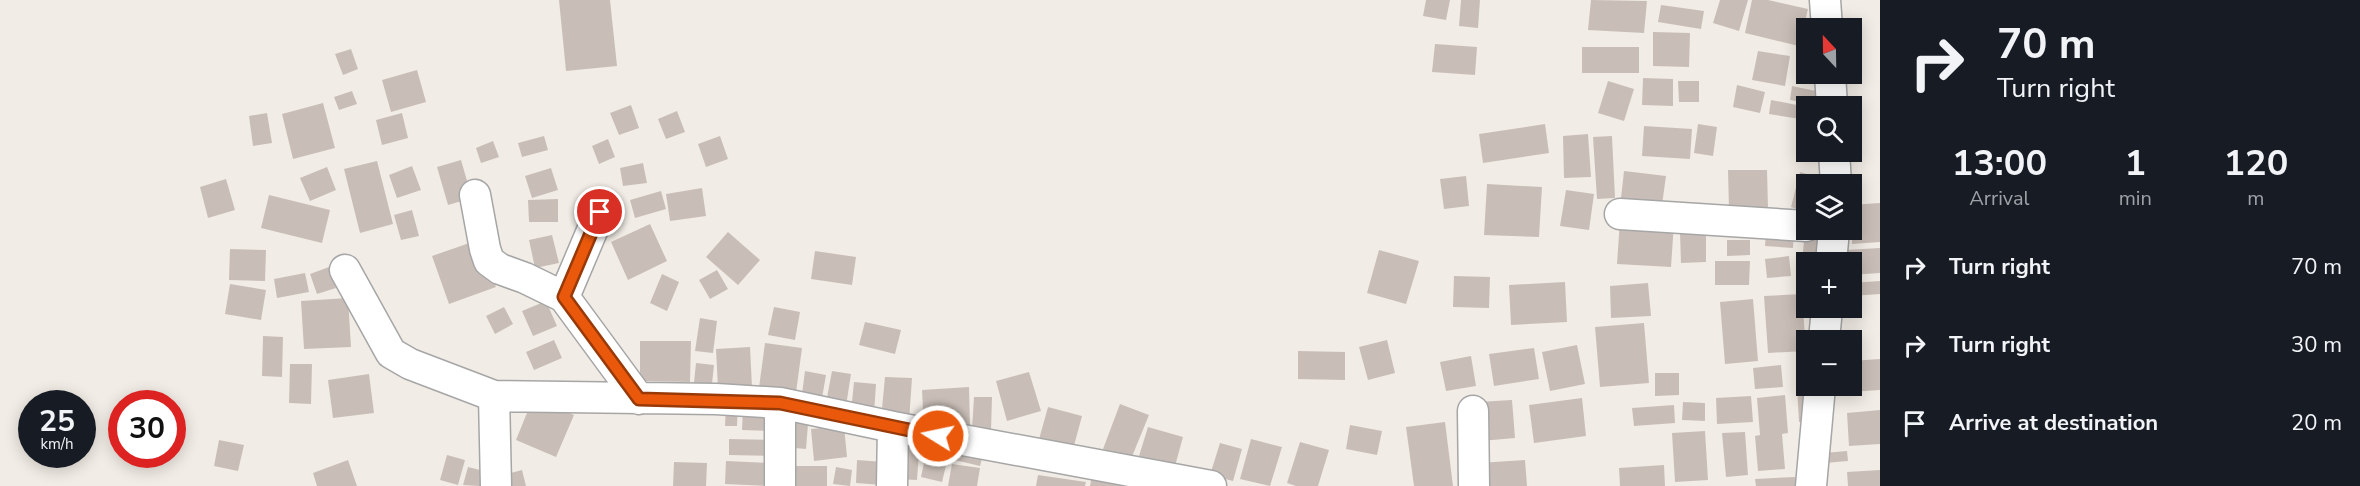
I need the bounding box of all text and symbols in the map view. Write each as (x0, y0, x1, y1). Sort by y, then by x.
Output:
text: 70 m (1997, 16, 2096, 73)
north arrow (1796, 18, 1862, 84)
map controls (1796, 18, 1862, 396)
icon: right (1898, 24, 1976, 102)
text: Turn right (1997, 70, 2115, 107)
button: search (1796, 96, 1862, 162)
text: 13:00 (1952, 139, 2047, 188)
text: 1 (2124, 139, 2146, 188)
text: 120 (2223, 139, 2288, 188)
button: layers (1796, 174, 1862, 240)
text: Arrival (1969, 185, 2029, 212)
text: min (2119, 185, 2152, 212)
text: m (2247, 185, 2264, 212)
pin (574, 186, 625, 237)
icon: arrive (583, 195, 616, 228)
icon: right (1898, 251, 1931, 284)
button: + (1796, 252, 1862, 318)
text: Turn right (1949, 252, 2050, 282)
text: 70 m (2291, 252, 2342, 282)
icon: right (1898, 329, 1931, 362)
button: − (1796, 330, 1862, 396)
text: Turn right (1949, 330, 2050, 360)
text: 30 m (2291, 330, 2342, 360)
speed limit sign: 30 (108, 390, 186, 468)
text: 25 (39, 401, 75, 442)
position arrow (906, 404, 970, 468)
icon: arrive (1898, 407, 1931, 440)
text: Arrive at destination (1949, 408, 2158, 438)
text: 20 m (2291, 408, 2342, 438)
text: km/h (40, 434, 74, 454)

